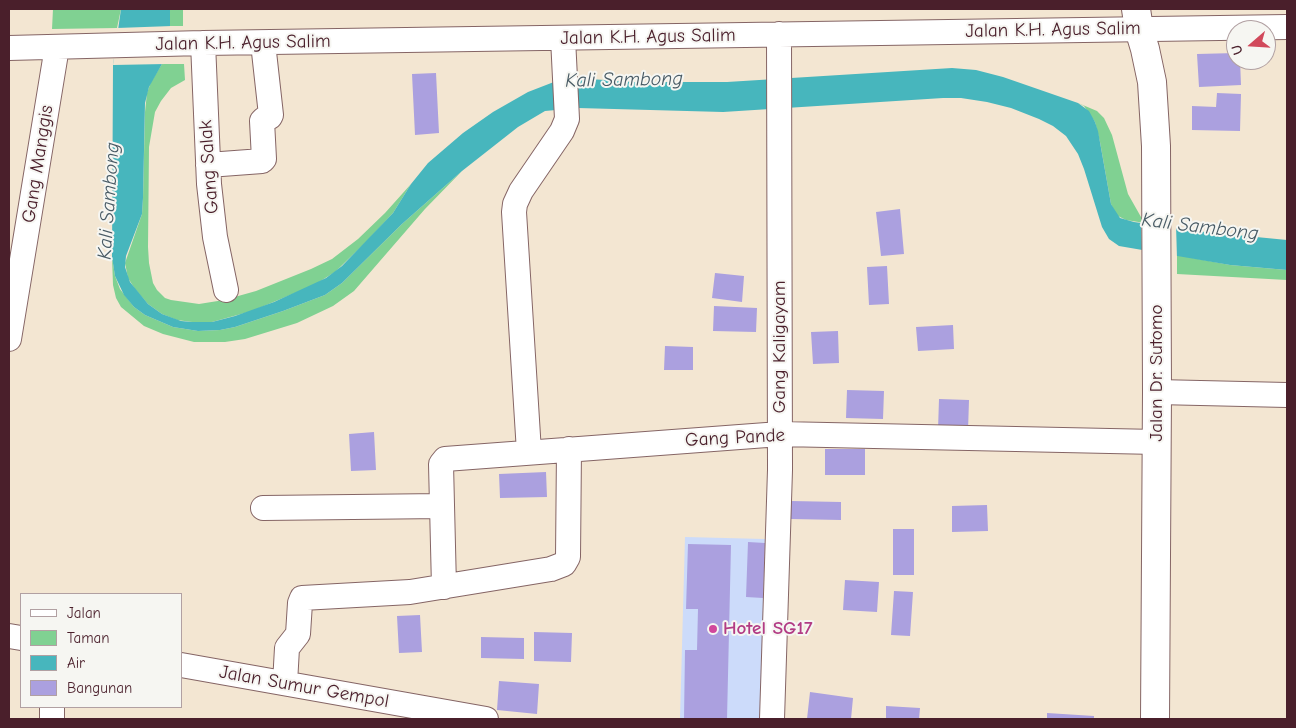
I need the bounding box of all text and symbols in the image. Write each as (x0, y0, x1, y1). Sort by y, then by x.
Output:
street label: Jalan K.H. Agus Salim (965, 17, 1141, 43)
north arrow (1226, 20, 1276, 70)
street label: Jalan K.H. Agus Salim (560, 24, 736, 50)
street label: Jalan K.H. Agus Salim (155, 30, 331, 56)
text: U (1228, 43, 1247, 57)
water label: Kali Sambong (565, 67, 683, 93)
street label: Gang Manggis (17, 103, 59, 225)
street label: Gang Salak (194, 119, 224, 215)
water label: Kali Sambong (93, 141, 125, 261)
water label: Kali Sambong (1140, 208, 1260, 246)
street label: Gang Kaligayam (769, 281, 791, 413)
street label: Jalan Dr. Sutomo (1146, 304, 1168, 442)
street label: Gang Pande (684, 424, 786, 452)
legend (20, 593, 182, 708)
text: Jalan (67, 604, 101, 622)
place label: Hotel SG17 (723, 618, 812, 640)
marker: Hotel SG17 (707, 623, 719, 635)
text: Taman (67, 629, 110, 647)
text: Air (67, 654, 85, 672)
street label: Jalan Sumur Gempol (217, 661, 391, 713)
text: Bangunan (67, 679, 132, 697)

